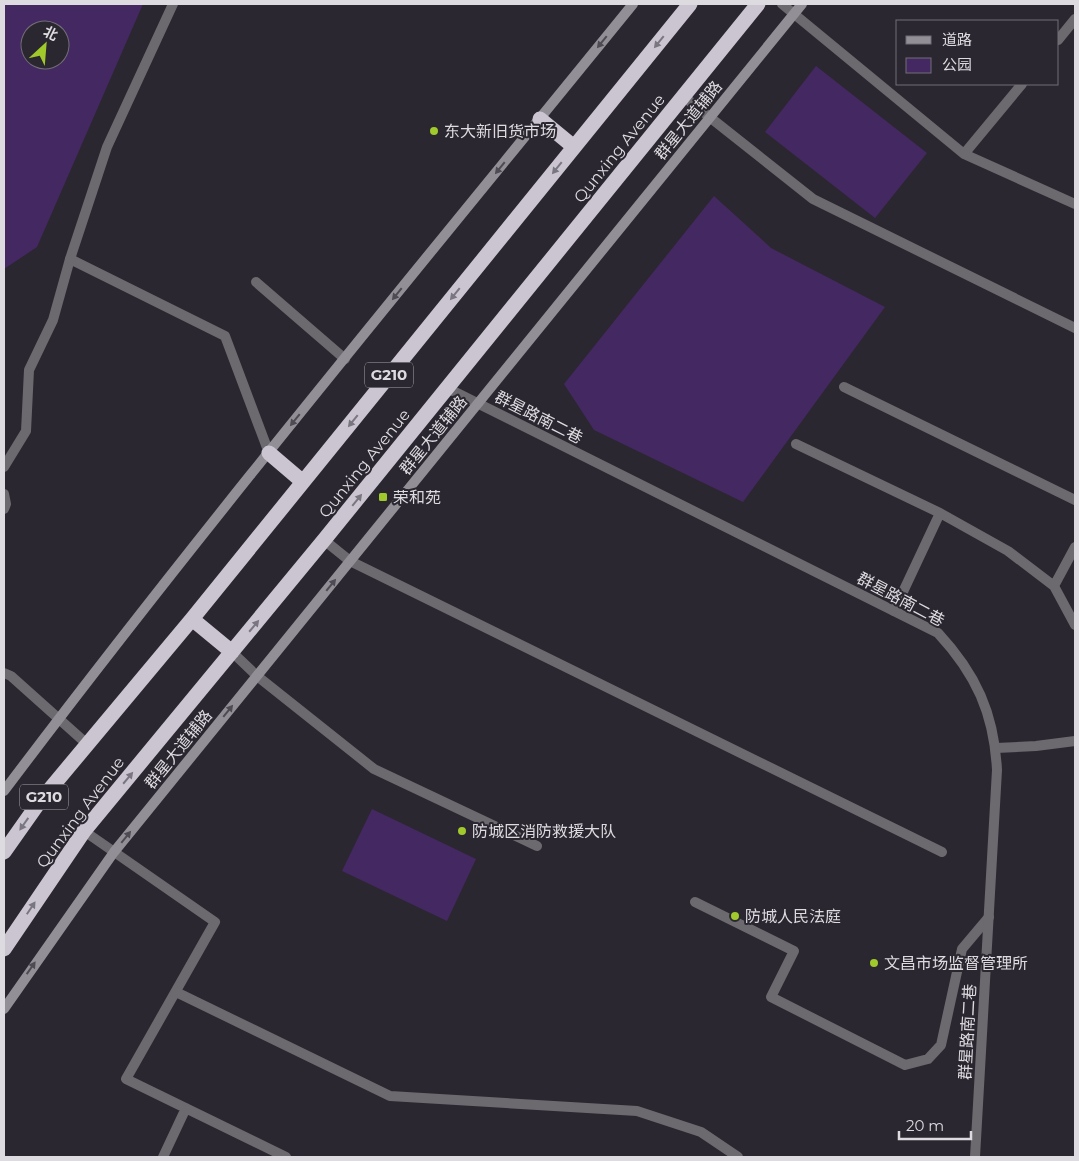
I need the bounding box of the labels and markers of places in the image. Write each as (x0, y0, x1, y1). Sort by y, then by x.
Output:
place label: 东大新旧货市场 (444, 122, 556, 141)
marker: 东大新旧货市场 (428, 125, 440, 137)
place label: 荣和苑 (393, 488, 441, 507)
marker: 荣和苑 (377, 491, 389, 503)
place label: 防城区消防救援大队 (472, 822, 616, 841)
marker: 防城区消防救援大队 (456, 825, 468, 837)
place label: 防城人民法庭 (745, 907, 841, 926)
marker: 防城人民法庭 (729, 910, 741, 922)
place label: 文昌市场监督管理所 (884, 954, 1028, 973)
marker: 文昌市场监督管理所 (868, 957, 880, 969)

